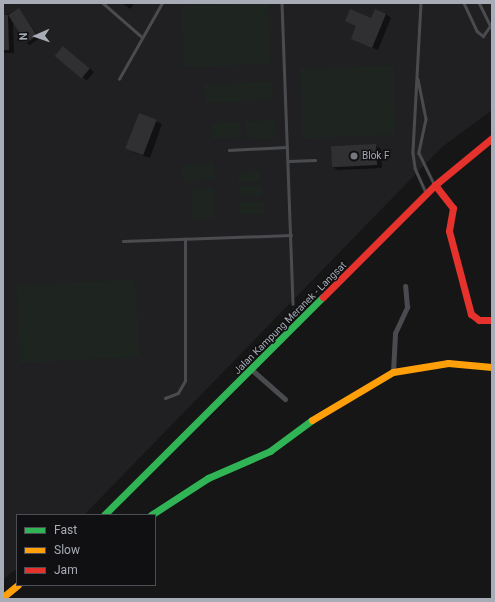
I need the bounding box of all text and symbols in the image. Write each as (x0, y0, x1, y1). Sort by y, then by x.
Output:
north arrow (16, 16, 56, 56)
text: N (17, 32, 30, 41)
place label: Blok F (362, 150, 389, 162)
marker: Blok F (349, 151, 359, 161)
street label: Jalan Kampung Meranek - Langsat (231, 259, 349, 377)
legend (16, 514, 156, 586)
text: Fast (54, 523, 77, 537)
text: Slow (54, 543, 80, 557)
text: Jam (54, 563, 78, 577)

